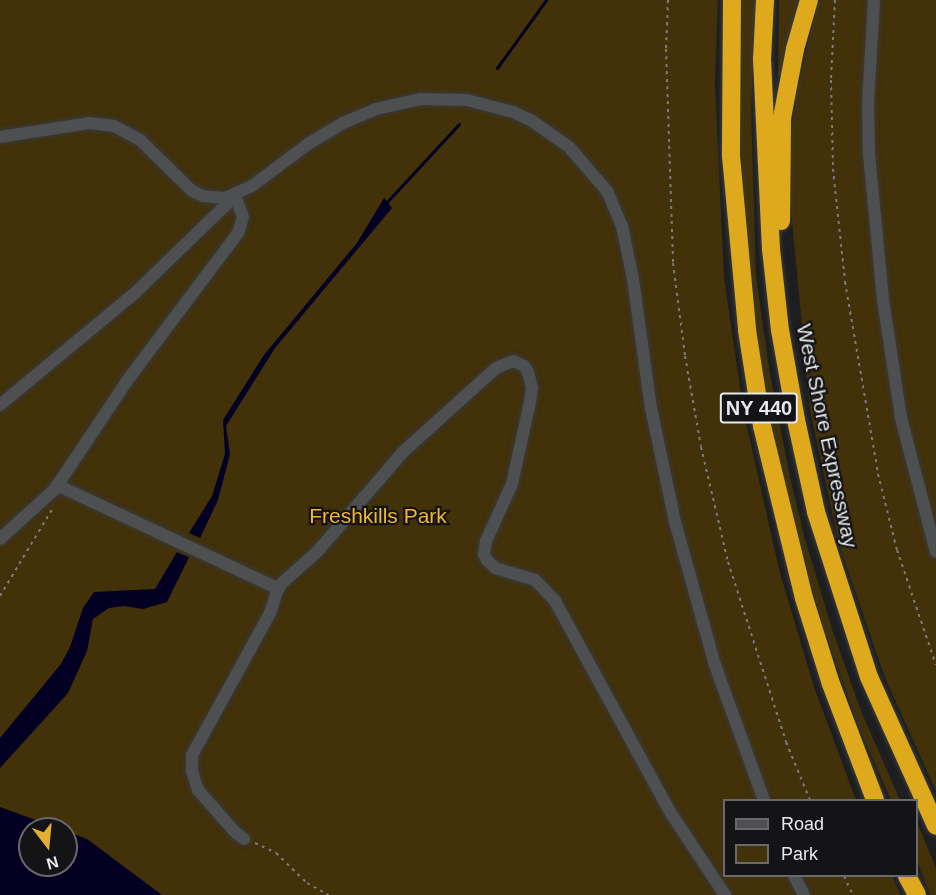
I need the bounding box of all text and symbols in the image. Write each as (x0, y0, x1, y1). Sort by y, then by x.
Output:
street label: West Shore Expressway (791, 322, 863, 550)
road number: NY 440 (718, 391, 800, 425)
park label: Freshkills Park (309, 503, 447, 529)
legend (723, 799, 918, 877)
text: Road (781, 814, 824, 834)
north arrow (18, 817, 78, 877)
text: Park (781, 844, 818, 864)
text: N (45, 853, 60, 873)

